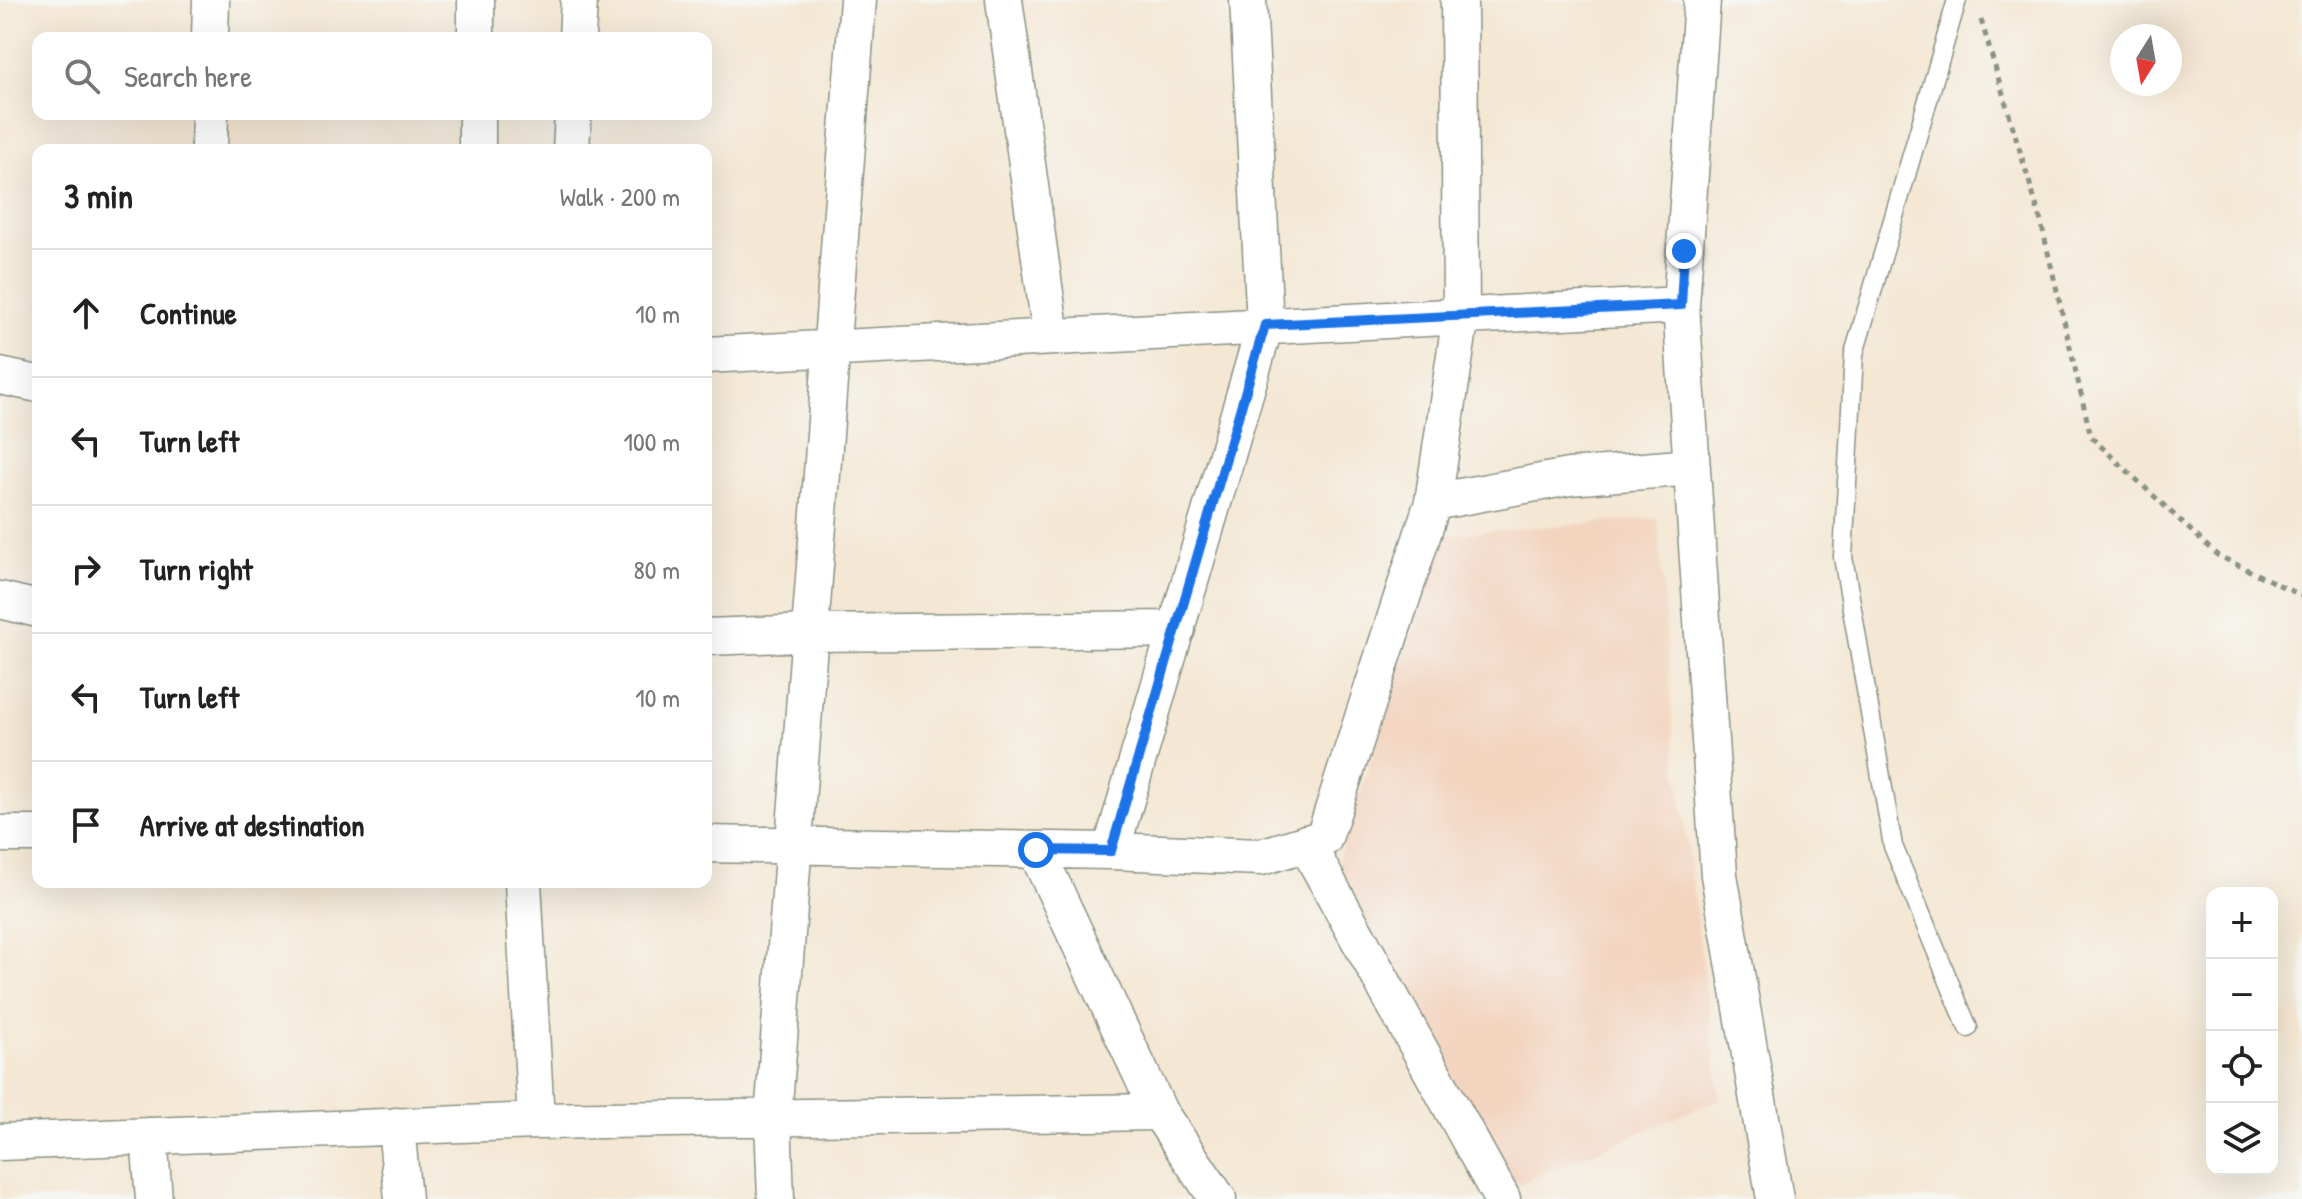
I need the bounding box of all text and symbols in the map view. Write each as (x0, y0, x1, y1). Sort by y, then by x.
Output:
north arrow (2110, 24, 2182, 96)
search box (32, 32, 712, 120)
icon: search (60, 54, 104, 98)
text: Search here (124, 56, 252, 96)
text: 3 min (64, 173, 133, 219)
text: Walk · 200 m (560, 179, 680, 214)
route end (1666, 233, 1702, 269)
icon: ahead (64, 291, 108, 335)
text: Continue (140, 293, 237, 333)
text: 10 m (635, 296, 680, 331)
icon: left (64, 419, 108, 463)
text: Turn left (140, 421, 239, 461)
text: 100 m (624, 424, 680, 459)
icon: right (64, 547, 108, 591)
text: Turn right (140, 549, 253, 589)
text: 80 m (633, 552, 680, 587)
icon: left (64, 675, 108, 719)
text: Turn left (140, 677, 239, 717)
text: 10 m (635, 680, 680, 715)
icon: arrive (64, 803, 108, 847)
text: Arrive at destination (140, 805, 365, 845)
route start (1018, 832, 1054, 868)
map controls (2206, 887, 2278, 1175)
button: + (2206, 887, 2278, 959)
button: − (2206, 959, 2278, 1031)
button: locate (2206, 1031, 2278, 1103)
button: layers (2206, 1103, 2278, 1175)

